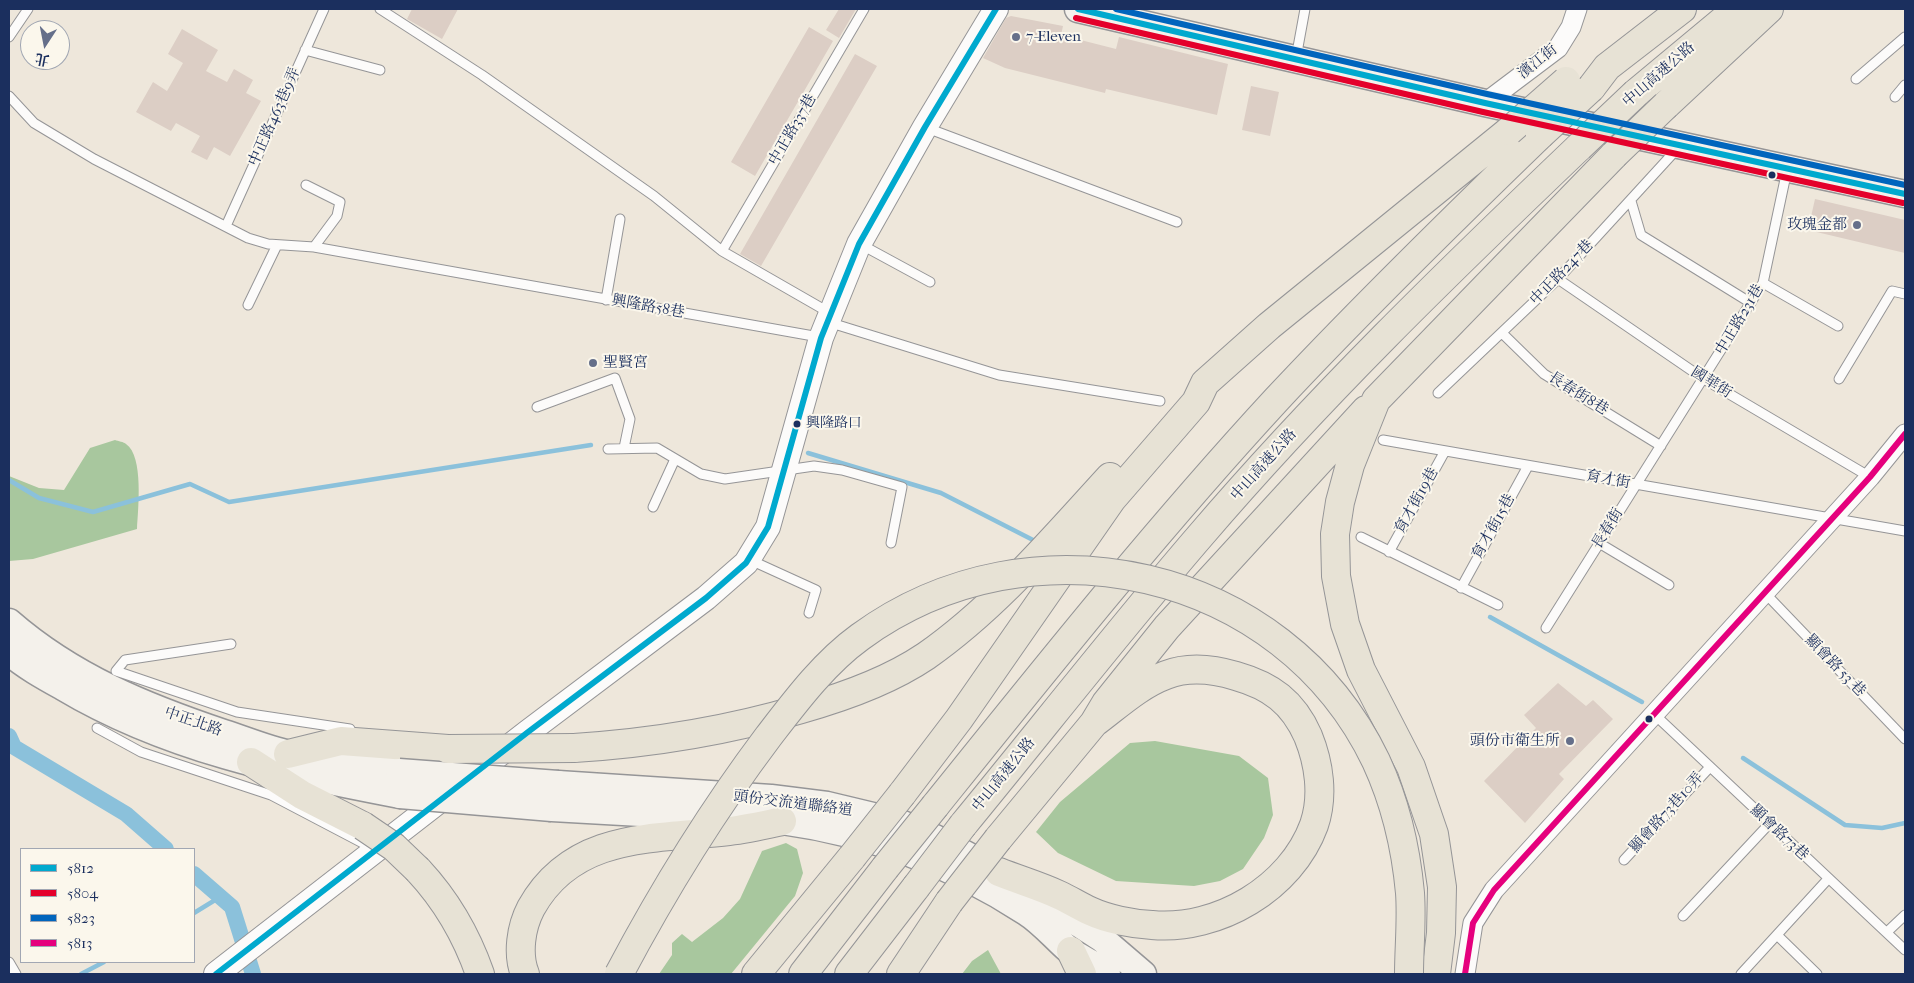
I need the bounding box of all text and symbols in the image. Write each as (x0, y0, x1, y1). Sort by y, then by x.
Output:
north arrow (20, 20, 70, 70)
place label: 7-Eleven (1026, 28, 1081, 46)
marker: 7-Eleven (1010, 31, 1022, 43)
street label: 中山高速公路 (1619, 39, 1699, 111)
street label: 濱江街 (1515, 41, 1561, 83)
text: 北 (34, 50, 51, 69)
street label: 中正路463巷9弄 (245, 65, 305, 169)
street label: 中正路337巷 (765, 91, 821, 169)
unlabelled marker (1767, 170, 1777, 180)
place label: 玫瑰金都 (1787, 216, 1847, 234)
marker: 玫瑰金都 (1851, 219, 1863, 231)
street label: 中正路247巷 (1527, 237, 1597, 309)
street label: 中正路231巷 (1712, 281, 1768, 359)
street label: 興隆路58巷 (610, 292, 686, 322)
place label: 聖賢宮 (603, 354, 648, 372)
marker: 聖賢宮 (587, 357, 599, 369)
street label: 國華街 (1687, 363, 1735, 403)
street label: 長春街8巷 (1545, 368, 1611, 420)
place label: 興隆路口 (806, 416, 862, 432)
marker: 興隆路口 (792, 419, 802, 429)
street label: 中山高速公路 (1227, 426, 1301, 504)
street label: 育才街19巷 (1391, 465, 1443, 537)
street label: 育才街 (1584, 467, 1632, 493)
street label: 育才街15巷 (1469, 491, 1519, 563)
street label: 長春街 (1588, 505, 1628, 553)
street label: 顯會路 53 巷 (1801, 631, 1869, 701)
street label: 中正北路 (162, 704, 224, 740)
unlabelled marker (1644, 714, 1654, 724)
place label: 頭份市衛生所 (1470, 732, 1560, 750)
street label: 中山高速公路 (969, 734, 1039, 816)
marker: 頭份市衛生所 (1564, 735, 1576, 747)
street label: 顯會路73巷10弄 (1626, 769, 1708, 857)
street label: 頭份交流道聯絡道 (732, 788, 854, 820)
street label: 顯會路73巷 (1746, 801, 1812, 865)
legend (20, 848, 195, 963)
text: 5812 (67, 859, 94, 877)
text: 5804 (67, 884, 98, 902)
text: 5823 (67, 909, 95, 927)
text: 5813 (67, 934, 93, 952)

